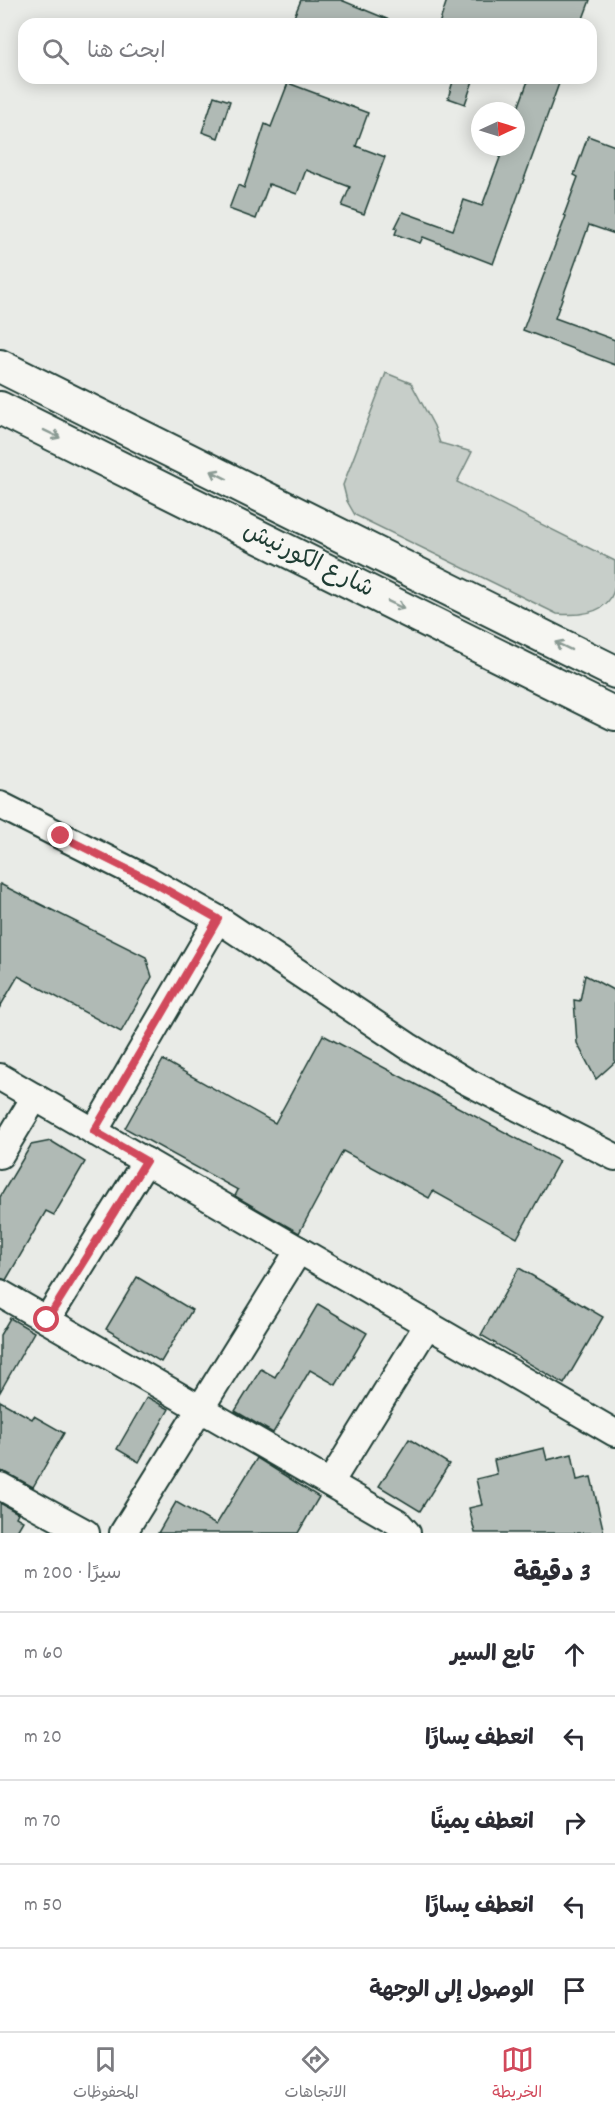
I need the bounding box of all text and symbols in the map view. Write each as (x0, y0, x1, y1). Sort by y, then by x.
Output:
search box (18, 18, 597, 84)
icon: search (39, 35, 72, 68)
text: ابحث هنا (87, 37, 166, 68)
north arrow (471, 102, 525, 156)
one-way arrow (43, 429, 61, 440)
one-way arrow (210, 469, 228, 481)
street label: شارع الكورنيش (237, 515, 379, 607)
one-way arrow (387, 600, 405, 612)
one-way arrow (554, 640, 572, 652)
route end (47, 822, 73, 848)
route start (33, 1306, 59, 1332)
text: 3 دقيقة (514, 1556, 591, 1593)
text: سيرًا · 200 m (24, 1560, 121, 1588)
icon: ahead (558, 1638, 591, 1671)
text: 60 m (24, 1640, 63, 1668)
text: تابع السير (451, 1640, 534, 1671)
icon: left (558, 1722, 591, 1755)
text: 20 m (24, 1724, 62, 1752)
text: انعطف يسارًا (425, 1724, 534, 1755)
icon: right (558, 1806, 591, 1839)
text: 70 m (24, 1808, 61, 1836)
text: انعطف يمينًا (431, 1808, 534, 1839)
icon: left (558, 1890, 591, 1923)
text: 50 m (24, 1892, 63, 1920)
text: انعطف يسارًا (425, 1892, 534, 1923)
icon: arrive (558, 1974, 591, 2007)
text: الوصول إلى الوجهة (369, 1976, 534, 2007)
tab: المحفوظات (73, 2043, 139, 2106)
tab: الاتجاهات (285, 2043, 346, 2106)
tab: الخريطة (492, 2043, 542, 2106)

